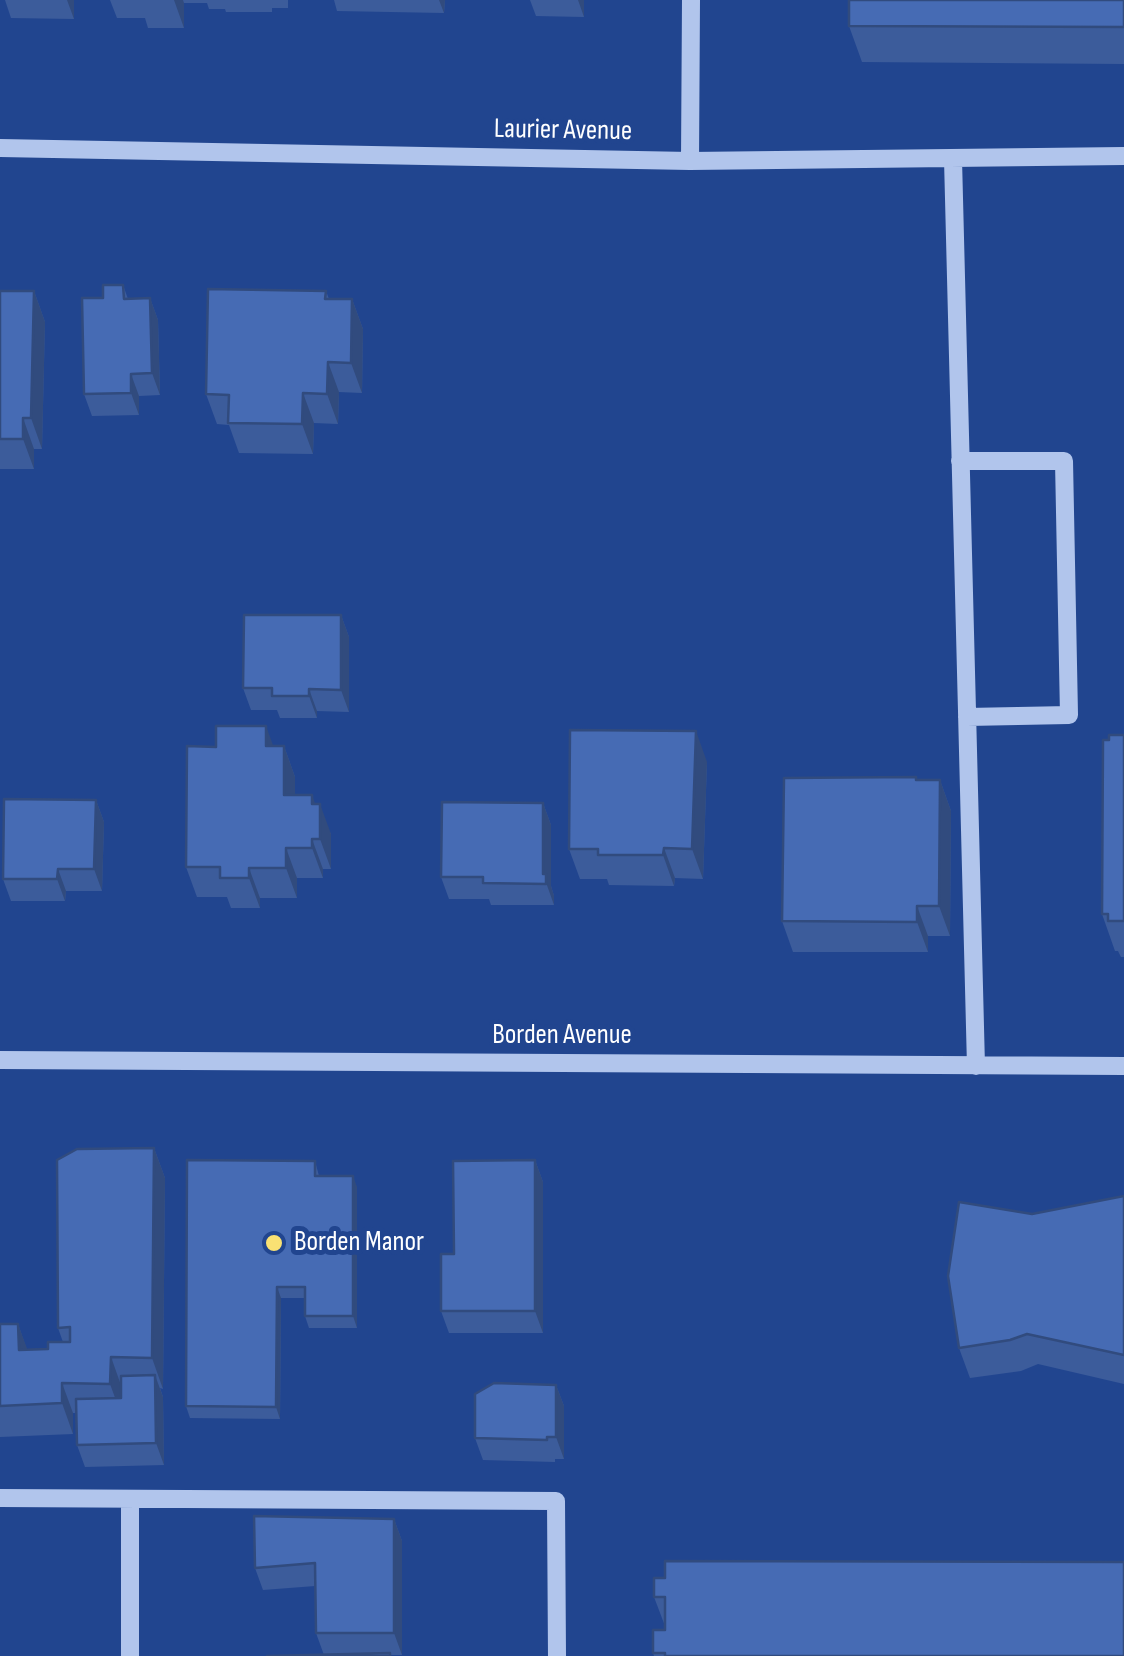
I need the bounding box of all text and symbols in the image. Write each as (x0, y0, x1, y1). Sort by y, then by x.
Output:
street label: Laurier Avenue (494, 113, 632, 149)
street label: Borden Avenue (492, 1019, 632, 1053)
place label: Borden Manor (294, 1226, 424, 1260)
marker: Borden Manor (263, 1232, 285, 1254)

